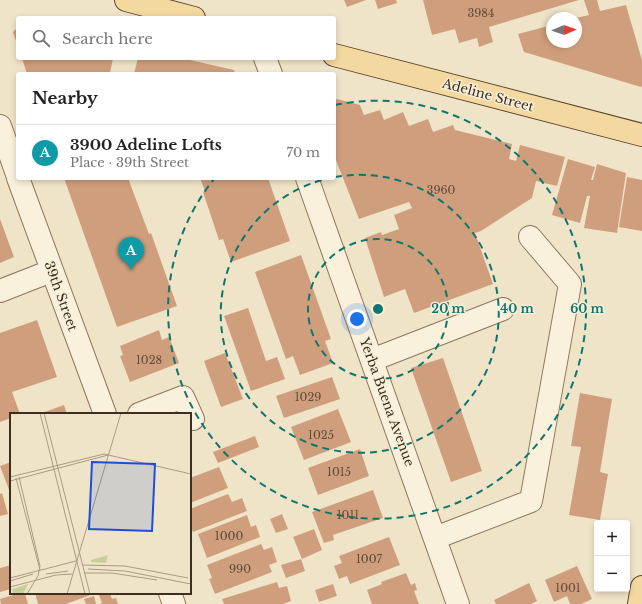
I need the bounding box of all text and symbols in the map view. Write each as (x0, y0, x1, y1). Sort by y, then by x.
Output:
house number: 3984 (468, 6, 494, 20)
north arrow (546, 12, 582, 48)
search box (16, 16, 336, 60)
icon: search (30, 27, 52, 49)
text: Search here (62, 29, 153, 48)
street label: Adeline Street (439, 74, 536, 115)
text: Nearby (32, 88, 98, 109)
text: 3900 Adeline Lofts (70, 135, 222, 154)
text: A (40, 144, 50, 161)
text: 70 m (287, 144, 320, 161)
text: Place · 39th Street (70, 154, 189, 171)
house number: 3960 (427, 183, 456, 197)
pin: A (118, 237, 144, 270)
street label: 39th Street (41, 259, 82, 333)
text: 20 m (431, 301, 465, 316)
text: 40 m (500, 301, 534, 316)
text: 60 m (570, 301, 605, 316)
centre of rings (371, 302, 385, 316)
your location (347, 309, 367, 329)
street label: Yerba Buena Avenue (355, 334, 418, 469)
house number: 1028 (136, 353, 162, 367)
house number: 1029 (295, 390, 321, 404)
inset map (10, 413, 191, 594)
house number: 1025 (308, 428, 334, 442)
house number: 1015 (327, 465, 351, 479)
house number: 1011 (337, 508, 359, 522)
map controls (594, 520, 630, 592)
button: + (594, 520, 630, 556)
house number: 1000 (215, 529, 243, 543)
house number: 1007 (356, 552, 383, 566)
button: − (594, 556, 630, 592)
house number: 990 (229, 562, 251, 576)
house number: 1001 (555, 581, 581, 595)

